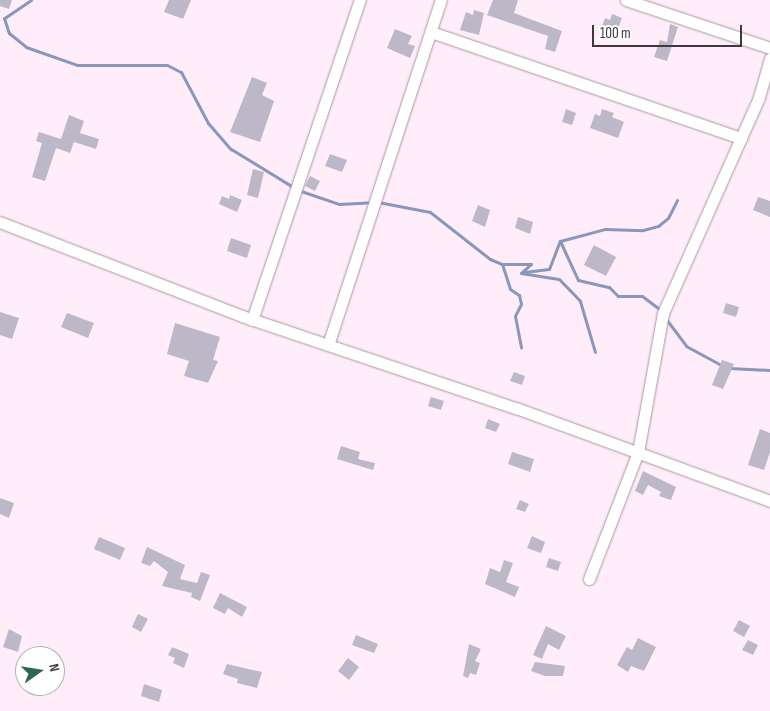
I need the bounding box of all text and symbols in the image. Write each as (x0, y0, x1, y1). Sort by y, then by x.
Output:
scale bar (595, 15, 745, 47)
text: 100 m (600, 24, 631, 43)
north arrow (15, 646, 65, 696)
text: N (45, 662, 63, 673)

